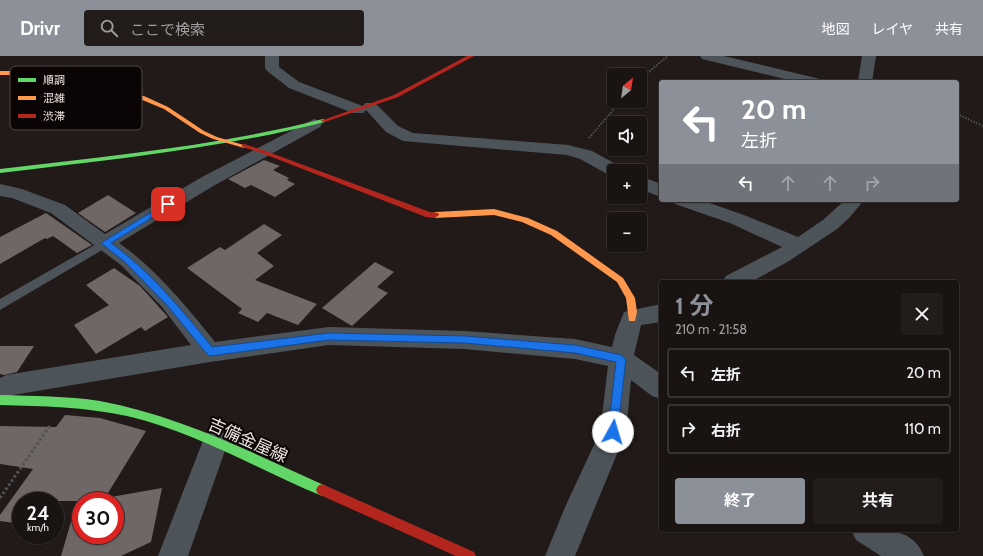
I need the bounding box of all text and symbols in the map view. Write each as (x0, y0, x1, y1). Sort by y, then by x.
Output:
search box (84, 10, 364, 46)
text: Drivr (20, 17, 60, 40)
icon: search (98, 17, 120, 39)
text: 地図 (821, 20, 849, 38)
text: レイヤ (871, 20, 913, 38)
text: 共有 (935, 20, 963, 38)
text: ここで検索 (130, 21, 205, 39)
legend (10, 66, 142, 130)
north arrow (607, 68, 647, 108)
map controls (607, 68, 647, 252)
text: 順調 (43, 73, 65, 87)
text: 混雑 (43, 91, 65, 105)
text: 20 m (741, 92, 806, 126)
icon: left (675, 96, 727, 148)
text: 渋滞 (43, 109, 65, 123)
button: sound (607, 116, 647, 156)
text: 左折 (741, 130, 777, 152)
button: + (607, 164, 647, 204)
icon: left (735, 172, 757, 194)
icon: ahead (777, 172, 799, 194)
icon: ahead (819, 172, 841, 194)
icon: right (861, 172, 883, 194)
pin (151, 187, 185, 221)
icon: arrive (157, 193, 179, 215)
button: − (607, 212, 647, 252)
text: 1 分 (675, 291, 713, 320)
button: close (901, 293, 943, 335)
text: 210 m · 21:58 (675, 321, 747, 337)
icon: left (677, 362, 699, 384)
text: 20 m (906, 364, 941, 382)
text: 左折 (711, 366, 741, 384)
position arrow (592, 411, 634, 453)
street label: 吉備金屋線 (205, 414, 291, 466)
icon: right (677, 418, 699, 440)
text: 110 m (904, 420, 941, 438)
text: 右折 (711, 422, 741, 440)
button: 終了 (675, 478, 805, 524)
button: 共有 (813, 478, 943, 524)
speed limit sign: 30 (72, 492, 124, 544)
text: 24 (27, 501, 50, 525)
text: km/h (27, 521, 49, 534)

